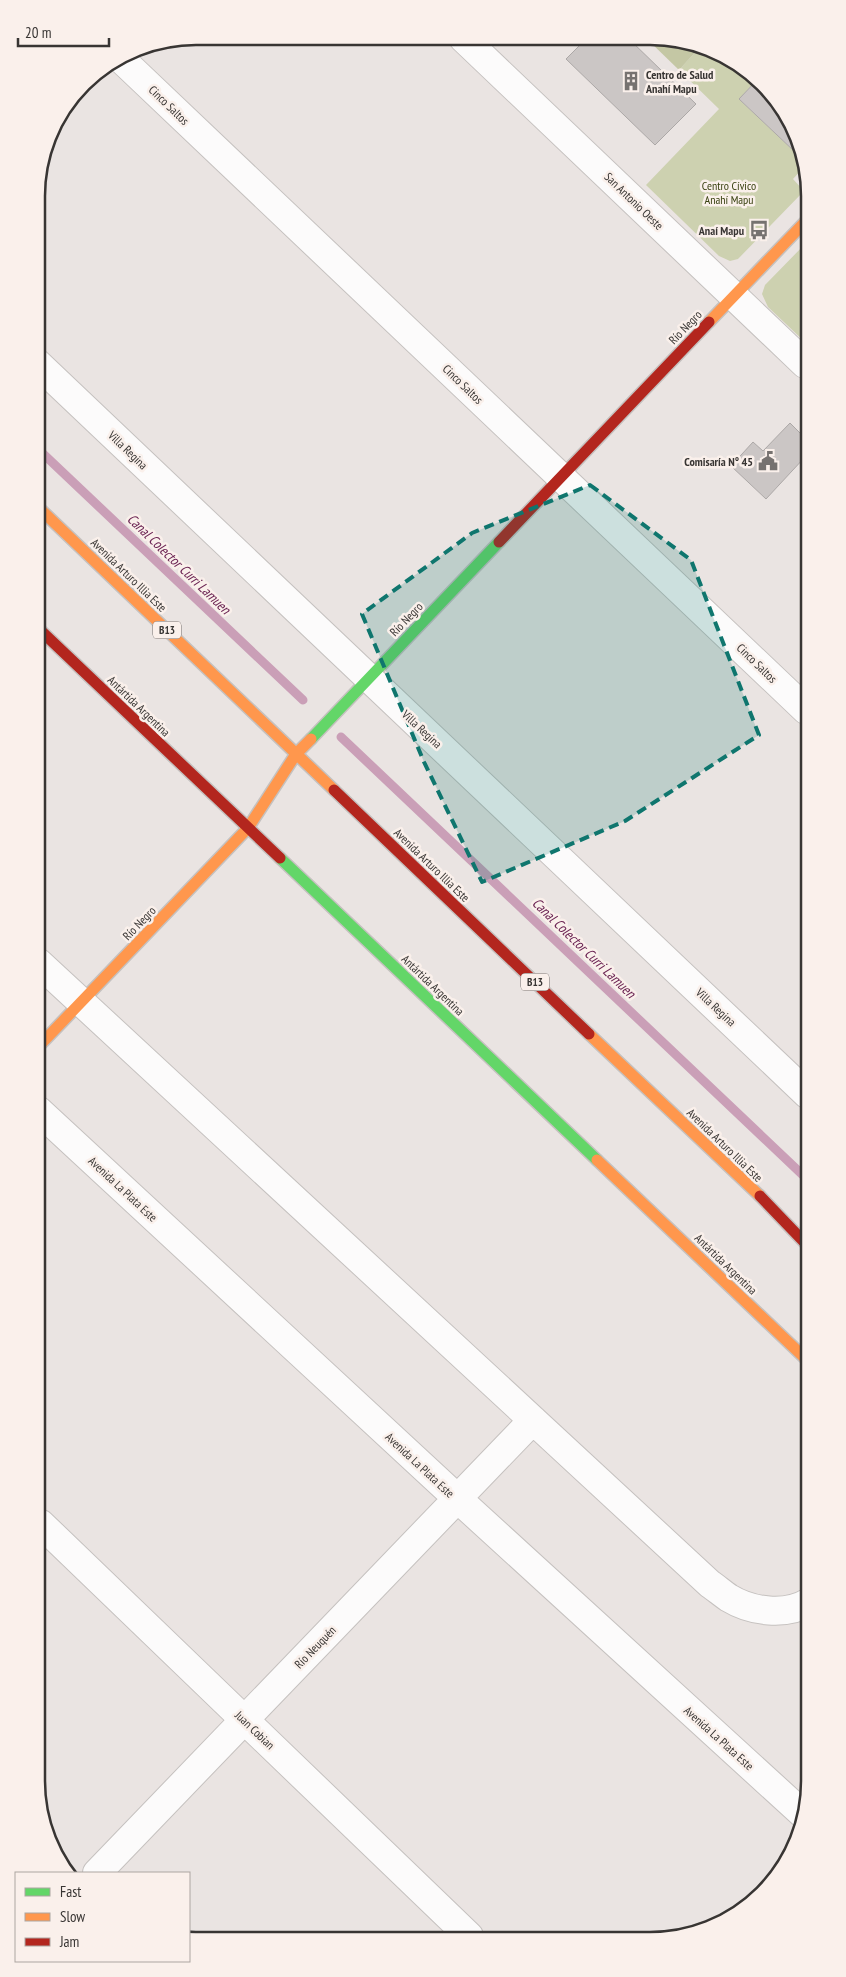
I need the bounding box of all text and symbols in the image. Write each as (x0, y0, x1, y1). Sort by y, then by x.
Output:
scale bar (18, 15, 109, 47)
text: 20 m (25, 23, 51, 42)
place label: Centro de Salud Anahí Mapu (645, 67, 713, 96)
building icon: Centro de Salud Anahí Mapu (620, 70, 642, 92)
street label: Cinco Saltos (146, 82, 192, 128)
street label: San Antonio Oeste (601, 169, 667, 233)
park label: Centro Cívico Anahí Mapu (702, 178, 756, 207)
bus stop icon: Anaí Mapu (748, 219, 770, 241)
place label: Anaí Mapu (698, 223, 744, 238)
street label: Río Negro (665, 307, 705, 347)
street label: Cinco Saltos (440, 361, 486, 407)
street label: Villa Regina (104, 427, 151, 473)
public building icon: Comisaría N° 45 (757, 450, 779, 472)
place label: Comisaría N° 45 (684, 454, 753, 469)
water label: Canal Colector Curri Lamuen (124, 510, 235, 619)
street label: Avenida Arturo Illia Este (88, 535, 170, 615)
street label: Río Negro (386, 599, 426, 639)
road number: B13 (153, 622, 181, 638)
street label: Cinco Saltos (734, 640, 780, 686)
street label: Antártida Argentina (105, 672, 174, 740)
street label: Villa Regina (398, 706, 445, 751)
street label: Avenida Arturo Illia Este (391, 825, 473, 905)
water label: Canal Colector Curri Lamuen (529, 894, 640, 1003)
street label: Río Negro (119, 903, 159, 943)
street label: Antártida Argentina (399, 951, 468, 1019)
road number: B13 (521, 974, 549, 990)
street label: Villa Regina (692, 984, 739, 1029)
street label: Avenida Arturo Illia Este (684, 1105, 766, 1185)
street label: Avenida La Plata Este (86, 1153, 161, 1225)
street label: Antártida Argentina (692, 1230, 761, 1298)
street label: Avenida La Plata Este (383, 1429, 458, 1501)
street label: Río Neuquén (291, 1623, 339, 1671)
street label: Avenida La Plata Este (681, 1703, 757, 1773)
street label: Juan Cobian (231, 1707, 278, 1752)
legend (15, 1872, 190, 1962)
text: Fast (60, 1882, 81, 1901)
text: Slow (60, 1907, 85, 1926)
text: Jam (59, 1932, 79, 1951)

